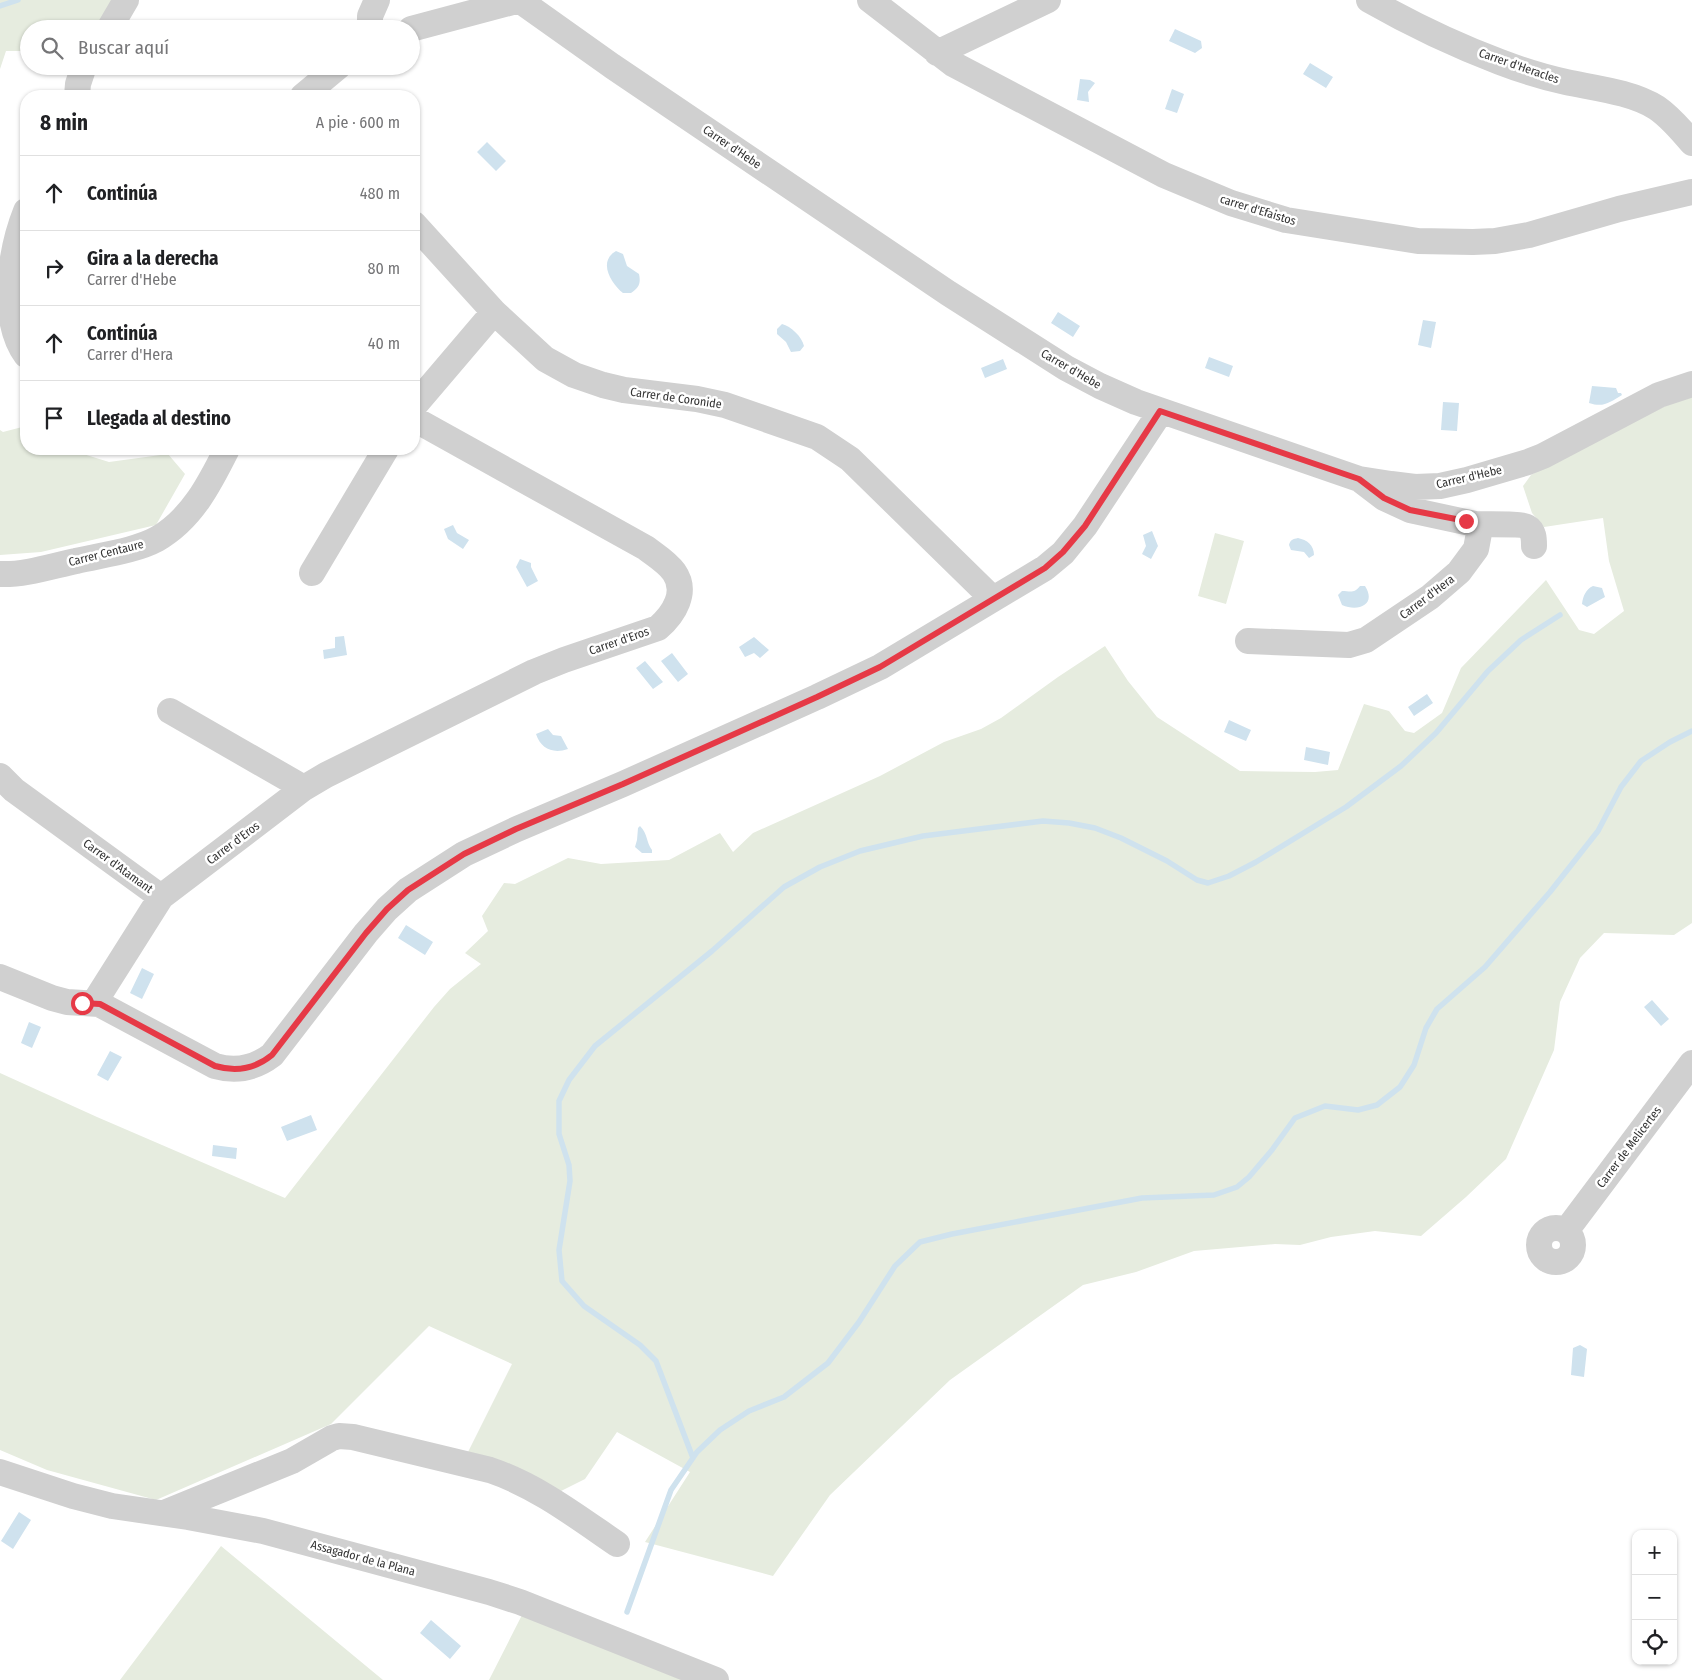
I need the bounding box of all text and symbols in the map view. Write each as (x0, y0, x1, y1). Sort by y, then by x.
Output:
search box (20, 20, 420, 75)
icon: search (38, 34, 66, 62)
text: Buscar aquí (78, 36, 169, 59)
street label: Carrer d'Heracles (1477, 46, 1561, 86)
text: 8 min (40, 110, 88, 136)
text: A pie · 600 m (316, 113, 400, 132)
street label: Carrer d'Hebe (700, 122, 764, 172)
icon: ahead (40, 179, 68, 207)
text: Continúa (87, 182, 158, 205)
text: 480 m (360, 184, 400, 203)
street label: carrer d'Efaistos (1218, 192, 1298, 228)
text: Gira a la derecha (87, 247, 219, 270)
icon: right (40, 254, 68, 282)
text: 80 m (368, 259, 400, 278)
text: Carrer d'Hebe (87, 270, 177, 289)
text: Continúa (87, 322, 158, 345)
icon: ahead (40, 329, 68, 357)
text: 40 m (368, 334, 400, 353)
text: Carrer d'Hera (87, 345, 173, 364)
street label: Carrer d'Hebe (1038, 346, 1104, 392)
street label: Carrer de Coronide (629, 385, 723, 411)
icon: arrive (40, 404, 68, 432)
text: Llegada al destino (87, 407, 231, 430)
street label: Carrer d'Hebe (1435, 463, 1503, 491)
route end (1455, 510, 1478, 533)
street label: Carrer Centaure (67, 537, 145, 569)
street label: Carrer d'Hera (1397, 572, 1457, 622)
street label: Carrer d'Eros (587, 624, 651, 658)
street label: Carrer d'Eros (204, 819, 262, 867)
street label: Carrer d'Atamant (80, 836, 156, 896)
route start (71, 992, 94, 1015)
street label: Carrer de Melicertes (1594, 1103, 1664, 1191)
map controls (1632, 1530, 1677, 1665)
button: + (1632, 1530, 1677, 1575)
street label: Assagador de la Plana (309, 1537, 417, 1579)
button: − (1632, 1575, 1677, 1620)
button: locate (1632, 1620, 1677, 1665)

